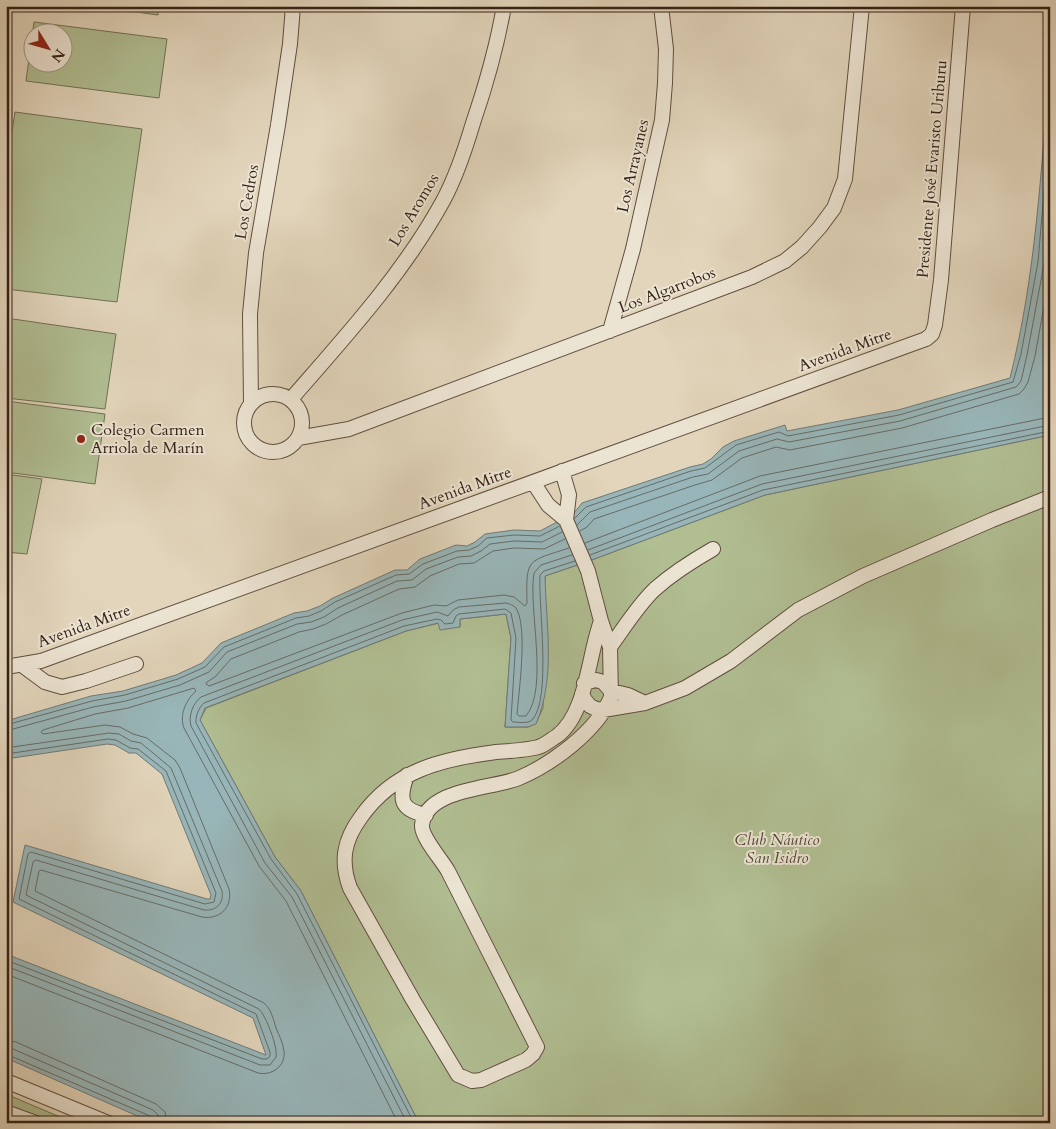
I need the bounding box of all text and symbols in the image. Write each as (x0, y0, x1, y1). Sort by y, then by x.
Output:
north arrow (22, 22, 72, 72)
text: N (47, 45, 69, 66)
street label: Presidente José Evaristo Uriburu (912, 59, 953, 279)
street label: Los Arrayanes (612, 117, 654, 215)
street label: Los Cedros (230, 163, 264, 241)
street label: Los Aromos (384, 169, 444, 251)
street label: Los Algarrobos (615, 261, 719, 319)
street label: Avenida Mitre (795, 323, 895, 377)
place label: Colegio Carmen Arriola de Marín (91, 419, 205, 459)
marker: Colegio Carmen Arriola de Marín (75, 433, 87, 445)
street label: Avenida Mitre (415, 461, 515, 515)
street label: Avenida Mitre (34, 599, 134, 653)
park label: Club Náutico San Isidro (734, 829, 820, 869)

